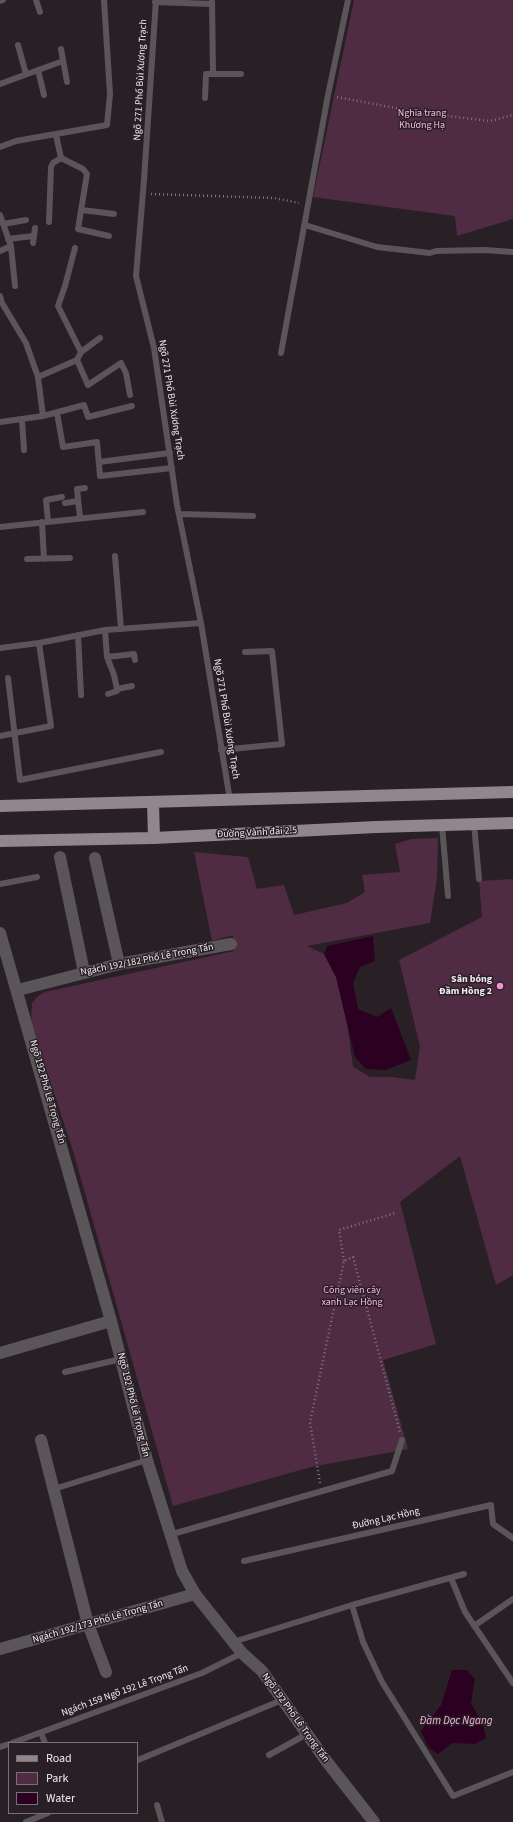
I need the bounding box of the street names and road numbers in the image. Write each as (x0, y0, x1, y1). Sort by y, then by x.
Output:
street label: Ngõ 271 Phố Bùi Xương Trạch (132, 19, 150, 141)
street label: Ngõ 271 Phố Bùi Xương Trạch (156, 339, 186, 461)
street label: Ngõ 271 Phố Bùi Xương Trạch (211, 658, 241, 780)
street label: Đường Vành đai 2.5 (217, 825, 297, 841)
street label: Ngách 192/182 Phố Lê Trọng Tấn (79, 941, 215, 979)
street label: Ngõ 192 Phố Lê Trọng Tấn (26, 1039, 68, 1145)
street label: Ngõ 192 Phố Lê Trọng Tấn (114, 1352, 152, 1458)
street label: Đường Lạc Hồng (351, 1505, 421, 1533)
street label: Ngách 192/173 Phố Lê Trọng Tấn (31, 1598, 165, 1646)
street label: Ngách 159 Ngõ 192 Lê Trọng Tấn (60, 1662, 190, 1720)
street label: Ngõ 192 Phố Lê Trọng Tấn (259, 1671, 331, 1765)

